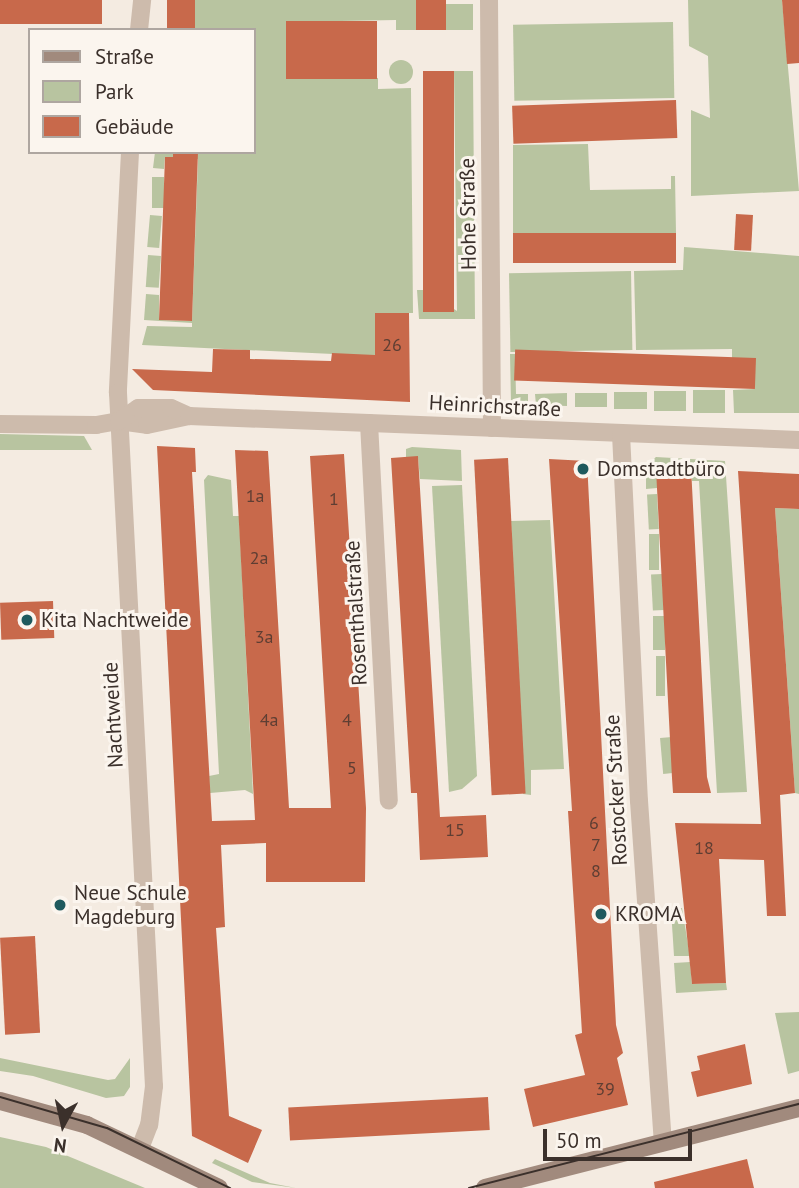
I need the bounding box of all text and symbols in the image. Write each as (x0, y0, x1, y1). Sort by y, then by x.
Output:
legend (28, 28, 256, 154)
text: Straße (95, 43, 154, 70)
text: Park (95, 78, 134, 105)
text: Gebäude (95, 113, 174, 140)
street label: Hohe Straße (454, 158, 482, 270)
house number: 26 (382, 334, 402, 356)
street label: Heinrichstraße (428, 390, 562, 422)
place label: Domstadtbüro (597, 456, 725, 482)
marker: Domstadtbüro (575, 461, 591, 477)
house number: 1a (246, 485, 264, 507)
house number: 1 (329, 488, 339, 510)
street label: Rosenthalstraße (340, 540, 372, 686)
house number: 2a (250, 547, 268, 569)
place label: Kita Nachtweide (41, 607, 189, 633)
marker: Kita Nachtweide (19, 612, 35, 628)
house number: 3a (255, 626, 273, 648)
street label: Nachtweide (98, 661, 128, 769)
house number: 4a (260, 709, 278, 731)
house number: 4 (342, 709, 352, 731)
street label: Rostocker Straße (599, 714, 633, 866)
house number: 5 (347, 757, 357, 779)
house number: 6 (589, 812, 599, 834)
house number: 15 (445, 819, 465, 841)
house number: 7 (591, 834, 601, 856)
house number: 18 (694, 837, 714, 859)
house number: 8 (591, 860, 601, 882)
place label: Neue Schule Magdeburg (74, 880, 187, 930)
marker: Neue Schule Magdeburg (52, 897, 68, 913)
place label: KROMA (615, 901, 683, 927)
marker: KROMA (593, 906, 609, 922)
house number: 39 (595, 1078, 615, 1100)
north arrow (28, 1090, 98, 1160)
scale bar (547, 1114, 696, 1158)
text: 50 m (556, 1127, 602, 1154)
text: N (52, 1133, 68, 1159)

